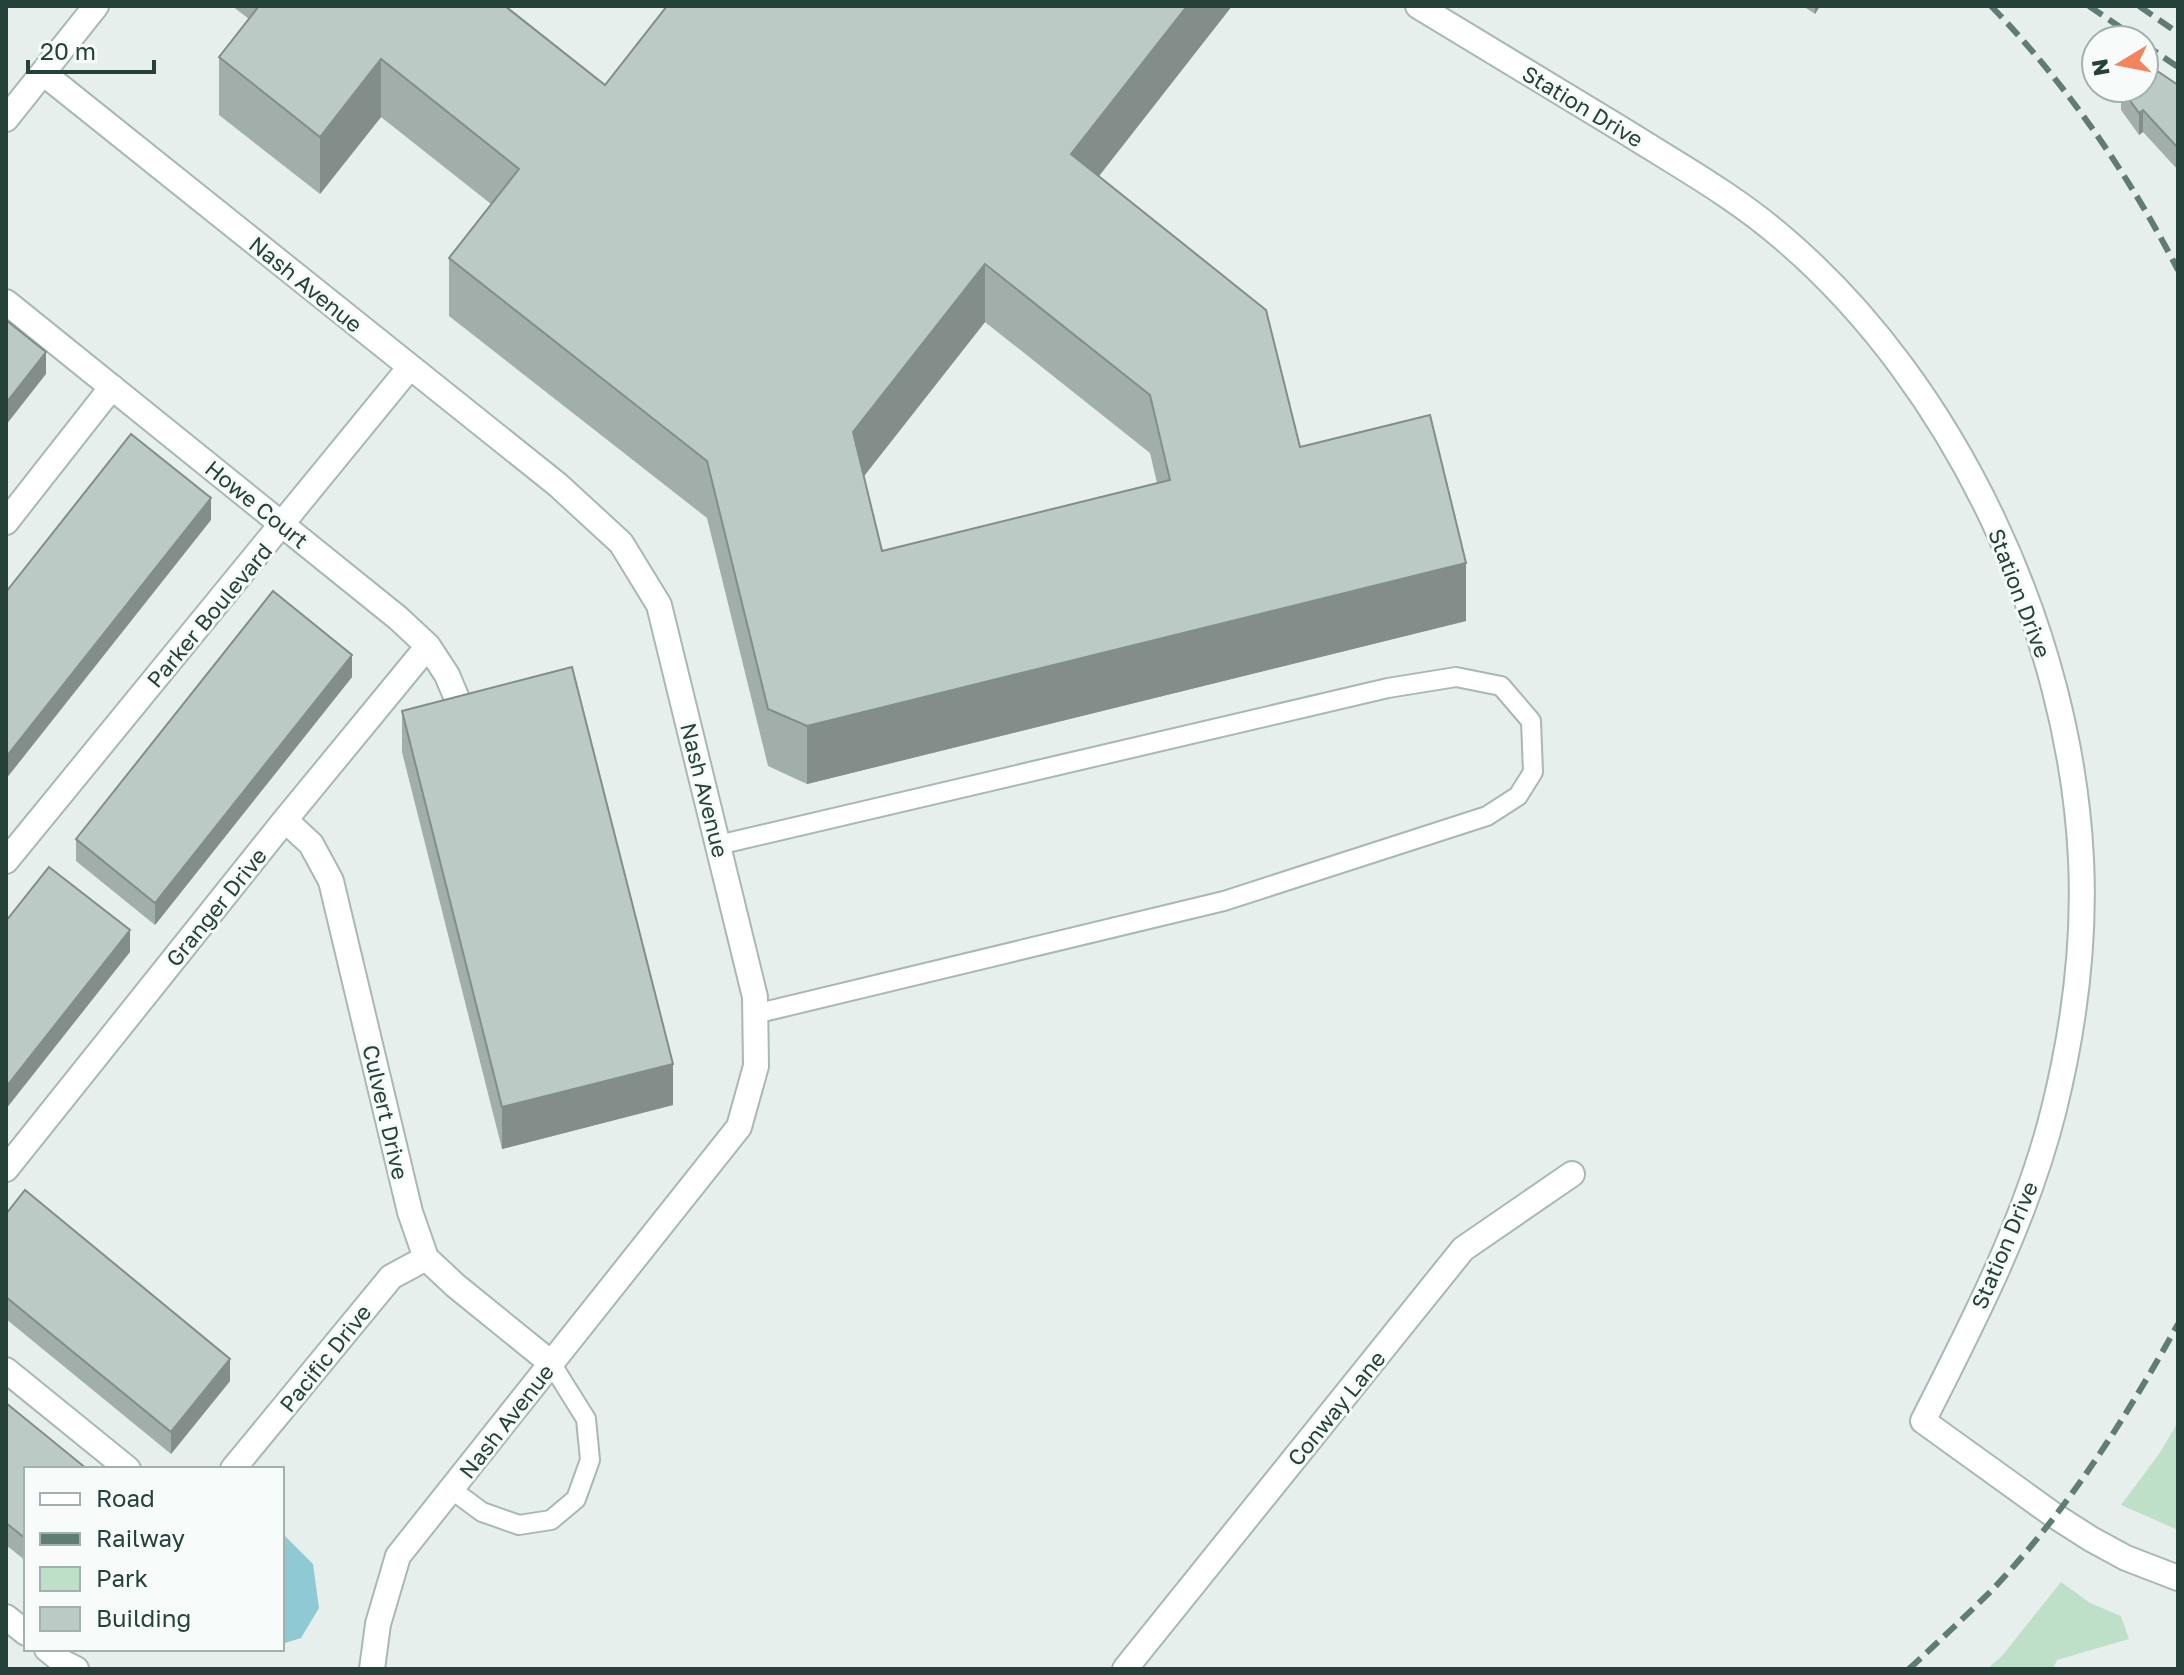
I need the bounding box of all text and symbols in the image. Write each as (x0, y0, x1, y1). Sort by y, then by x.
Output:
scale bar (28, 24, 154, 74)
north arrow (2080, 24, 2160, 104)
text: 20 m (40, 36, 96, 65)
text: N (2085, 57, 2115, 78)
street label: Station Drive (1518, 59, 1648, 153)
street label: Nash Avenue (244, 230, 368, 338)
street label: Howe Court (200, 454, 314, 554)
street label: Station Drive (1983, 525, 2057, 661)
street label: Parker Boulevard (141, 537, 277, 693)
street label: Nash Avenue (675, 720, 735, 860)
street label: Granger Drive (160, 842, 272, 972)
street label: Culvert Drive (357, 1042, 415, 1182)
street label: Station Drive (1965, 1177, 2043, 1313)
street label: Pacific Drive (273, 1299, 377, 1417)
street label: Conway Lane (1281, 1345, 1391, 1471)
street label: Nash Avenue (453, 1359, 559, 1483)
legend (24, 1467, 284, 1651)
text: Road (96, 1483, 155, 1512)
text: Railway (96, 1523, 185, 1552)
text: Park (96, 1563, 148, 1592)
text: Building (96, 1603, 191, 1632)

